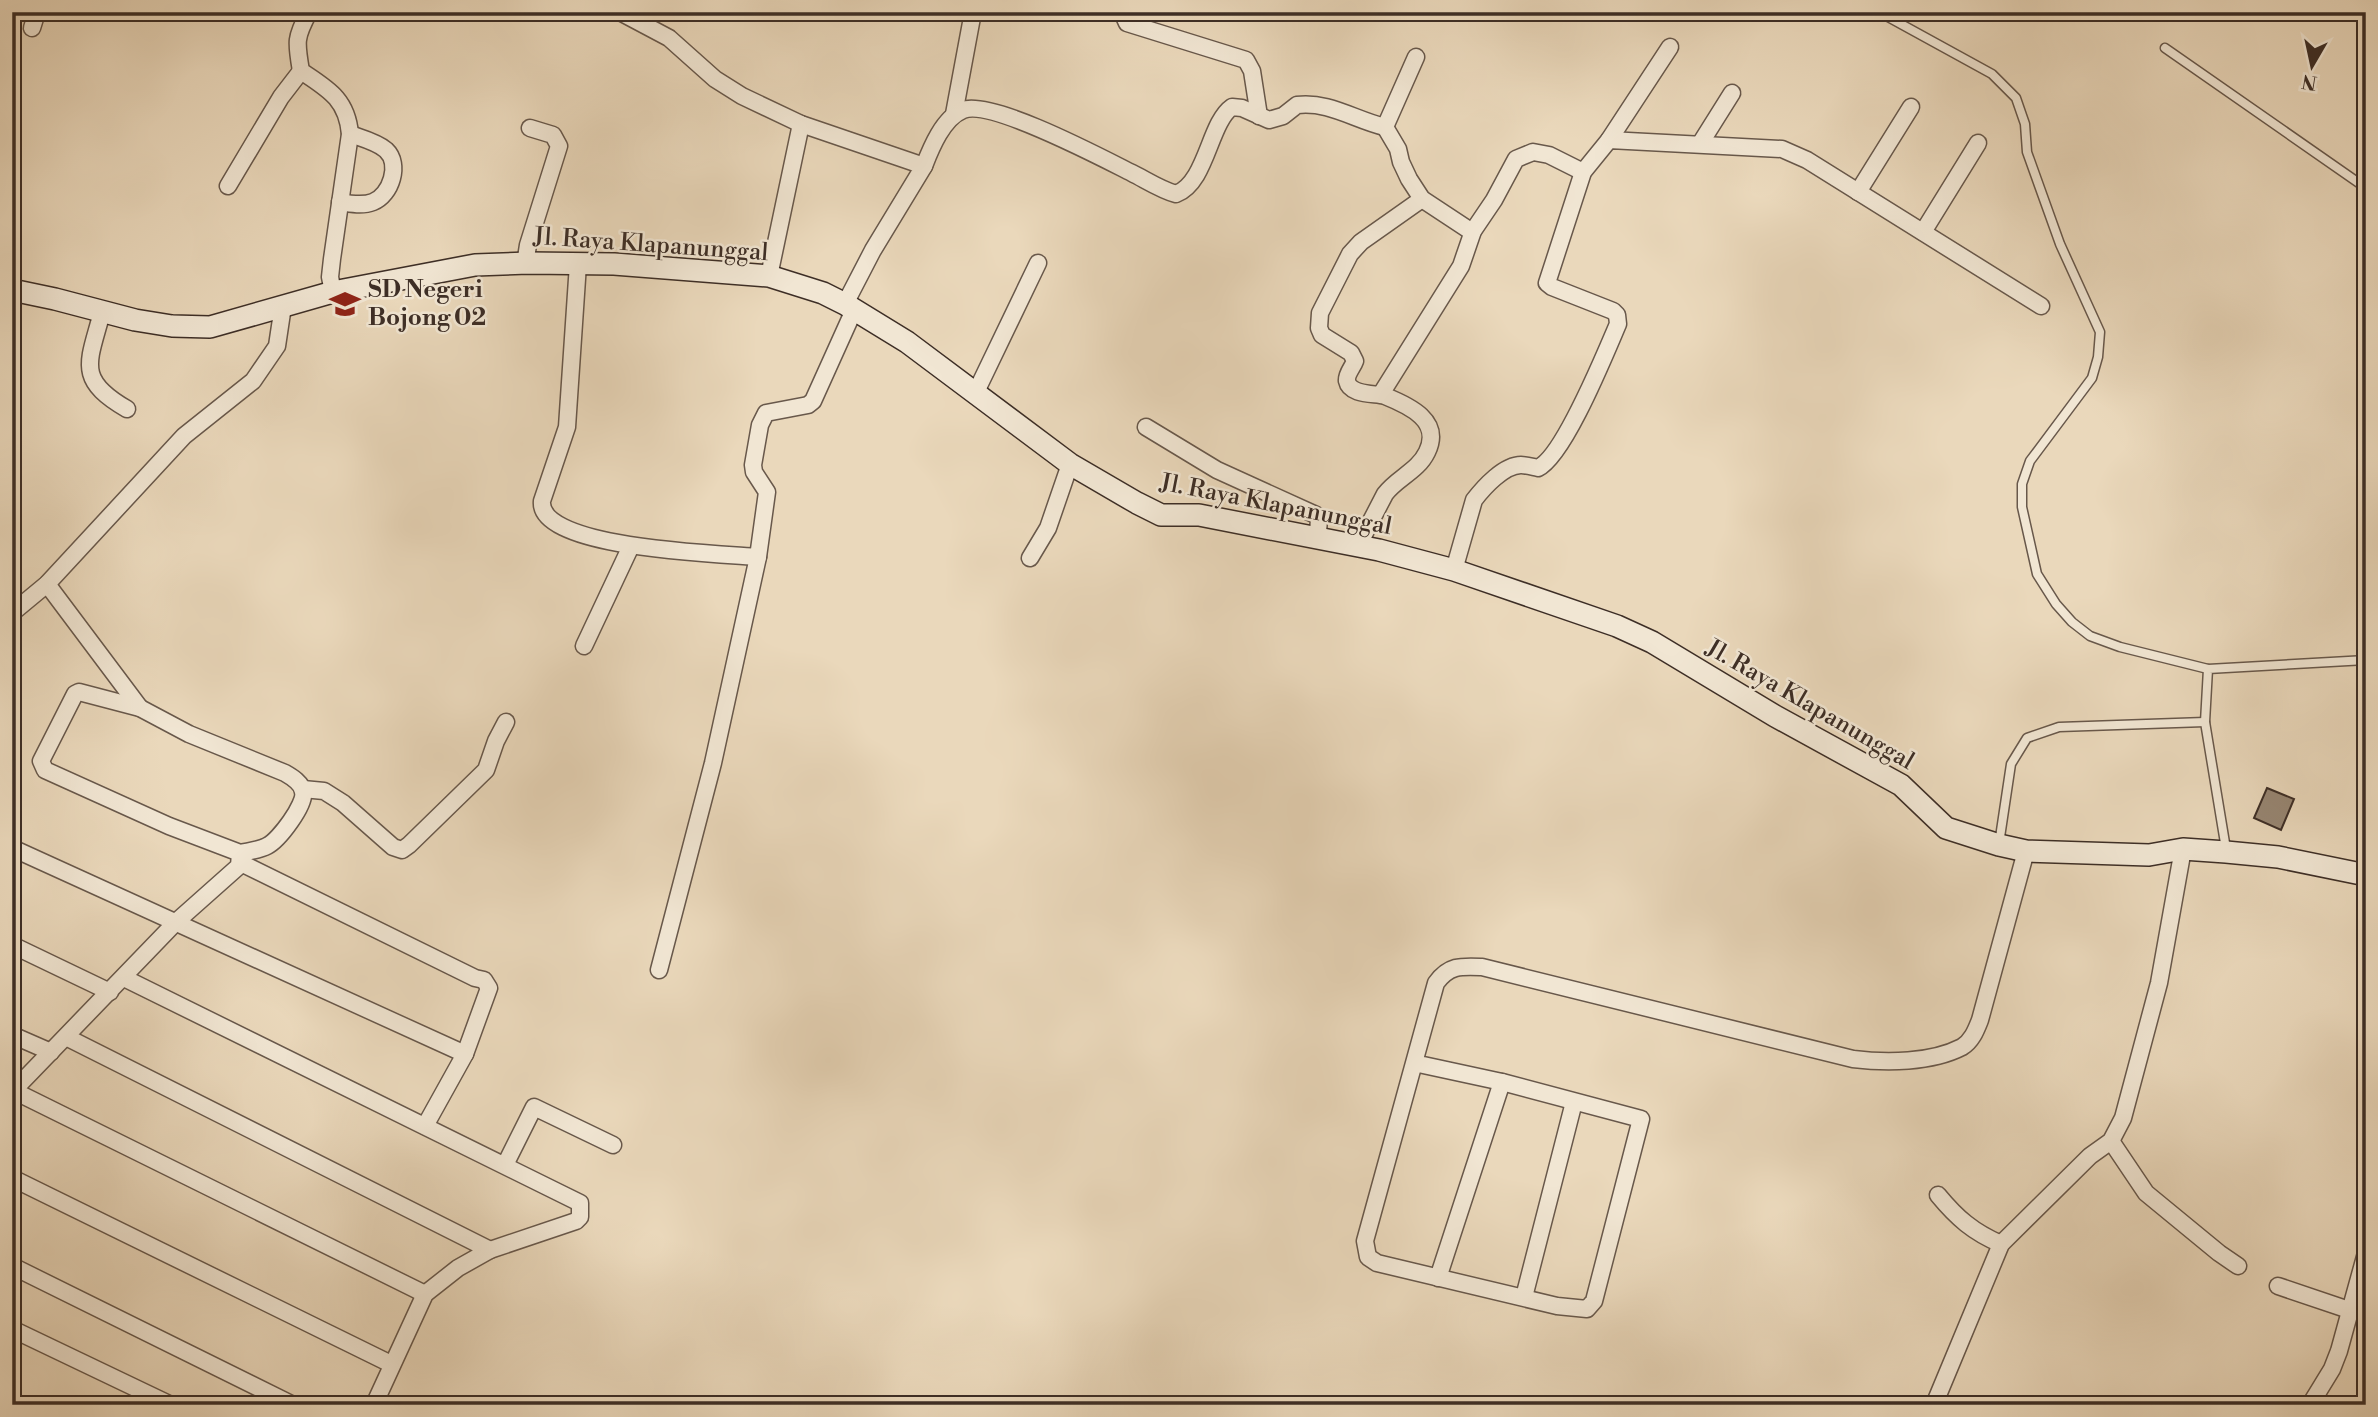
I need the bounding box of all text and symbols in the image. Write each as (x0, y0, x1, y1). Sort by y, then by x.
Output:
north arrow (2276, 32, 2346, 102)
text: N (2300, 69, 2319, 95)
street label: Jl. Raya Klapanunggal (532, 222, 769, 268)
place label: SD Negeri Bojong 02 (368, 275, 486, 333)
school or university icon: SD Negeri Bojong 02 (328, 287, 362, 321)
street label: Jl. Raya Klapanunggal (1157, 468, 1394, 542)
street label: Jl. Raya Klapanunggal (1700, 633, 1919, 777)

